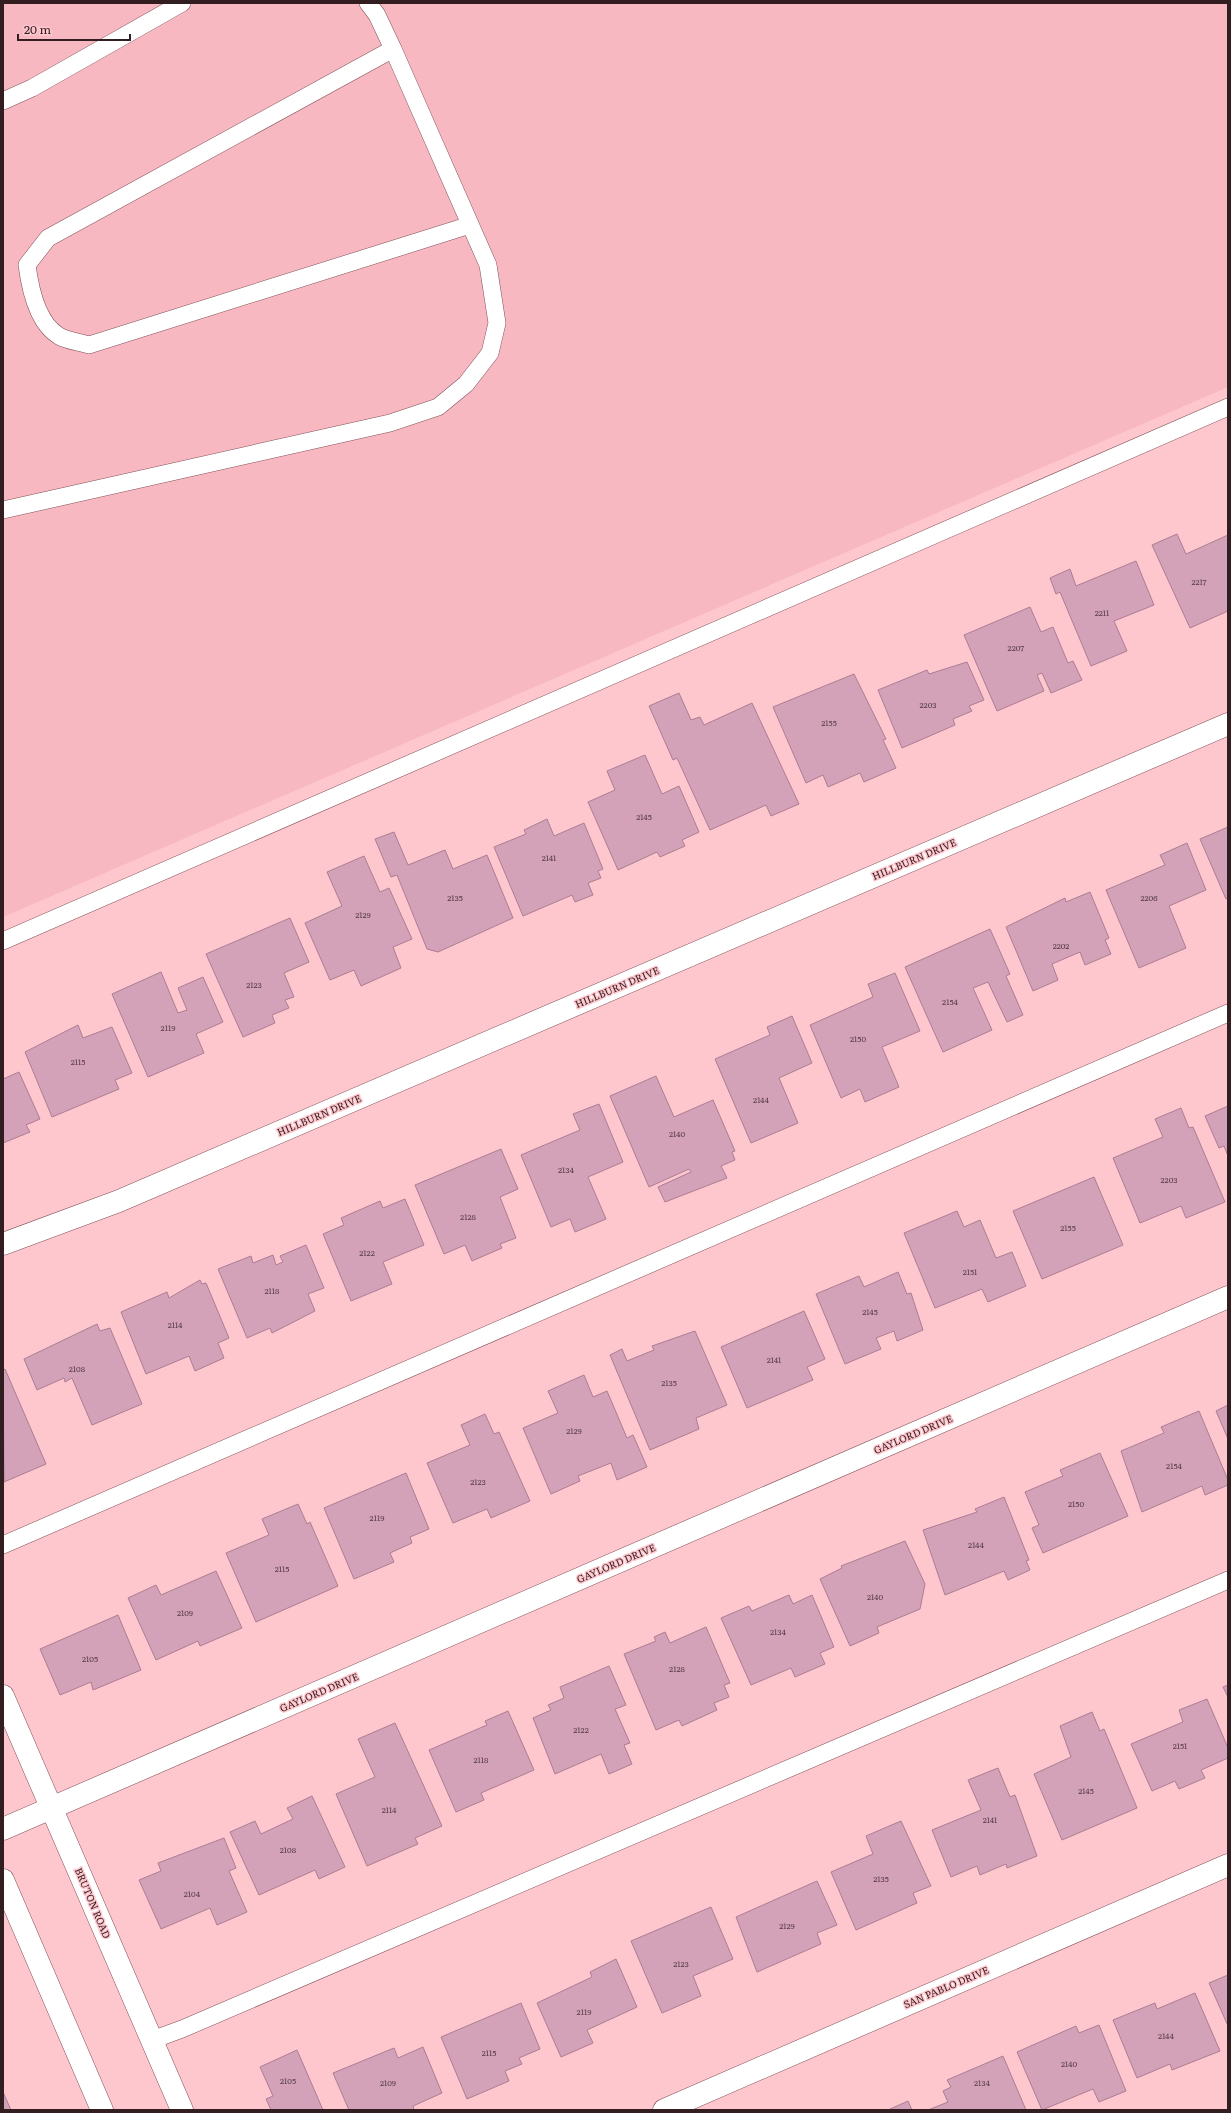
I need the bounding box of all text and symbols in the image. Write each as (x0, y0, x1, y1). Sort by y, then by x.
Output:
scale bar (18, 16, 130, 42)
text: 20 m (24, 20, 51, 38)
house number: 2217 (1191, 576, 1207, 587)
house number: 2211 (1095, 607, 1110, 618)
house number: 2207 (1008, 642, 1024, 653)
house number: 2203 (920, 699, 936, 710)
house number: 2155 (821, 717, 837, 728)
house number: 2145 (636, 811, 652, 822)
street label: HILLBURN DRIVE (869, 834, 958, 883)
house number: 2141 (542, 852, 557, 863)
house number: 2135 (447, 892, 463, 903)
house number: 2206 (1140, 892, 1158, 903)
house number: 2129 (355, 909, 371, 920)
house number: 2202 (1053, 940, 1069, 951)
street label: HILLBURN DRIVE (572, 962, 661, 1011)
house number: 2123 (246, 979, 262, 990)
house number: 2154 (942, 996, 958, 1007)
house number: 2119 (161, 1022, 175, 1033)
house number: 2150 (850, 1033, 866, 1044)
house number: 2115 (71, 1056, 85, 1067)
street label: HILLBURN DRIVE (274, 1090, 363, 1139)
house number: 2144 (753, 1094, 769, 1105)
house number: 2140 (669, 1128, 685, 1139)
house number: 2134 (558, 1164, 575, 1175)
house number: 2203 (1161, 1174, 1177, 1185)
house number: 2128 (460, 1211, 476, 1222)
house number: 2155 (1060, 1222, 1076, 1233)
house number: 2122 (359, 1247, 375, 1258)
house number: 2151 (963, 1266, 978, 1277)
house number: 2118 (265, 1285, 280, 1296)
house number: 2145 (862, 1306, 878, 1317)
house number: 2114 (168, 1319, 183, 1330)
house number: 2141 (767, 1354, 782, 1365)
house number: 2108 (69, 1363, 86, 1374)
house number: 2135 (661, 1377, 677, 1388)
street label: GAYLORD DRIVE (871, 1410, 955, 1457)
house number: 2129 (566, 1425, 582, 1436)
house number: 2154 (1166, 1460, 1182, 1471)
house number: 2123 (470, 1476, 486, 1487)
house number: 2150 (1068, 1498, 1084, 1509)
house number: 2119 (370, 1512, 384, 1523)
street label: GAYLORD DRIVE (574, 1539, 658, 1586)
house number: 2144 (968, 1539, 984, 1550)
house number: 2115 (275, 1563, 289, 1574)
house number: 2140 (867, 1591, 883, 1602)
house number: 2109 (177, 1607, 193, 1618)
house number: 2134 (770, 1626, 787, 1637)
house number: 2105 (82, 1653, 98, 1664)
house number: 2128 (669, 1663, 685, 1674)
street label: GAYLORD DRIVE (277, 1668, 361, 1715)
house number: 2122 (573, 1724, 589, 1735)
house number: 2151 (1173, 1740, 1188, 1751)
house number: 2118 (474, 1754, 489, 1765)
house number: 2145 (1078, 1785, 1094, 1796)
house number: 2114 (382, 1804, 397, 1815)
house number: 2141 (983, 1814, 998, 1825)
house number: 2108 (280, 1844, 297, 1855)
street label: BRUTON ROAD (72, 1865, 115, 1941)
house number: 2135 (873, 1873, 889, 1884)
house number: 2104 (184, 1888, 201, 1899)
house number: 2129 (779, 1920, 795, 1931)
house number: 2123 (673, 1958, 689, 1969)
street label: SAN PABLO DRIVE (901, 1962, 991, 2011)
house number: 2119 (577, 2006, 591, 2017)
house number: 2144 (1158, 2030, 1174, 2041)
house number: 2115 (482, 2047, 496, 2058)
house number: 2140 (1061, 2058, 1077, 2069)
house number: 2105 (280, 2075, 296, 2086)
house number: 2109 (380, 2077, 396, 2088)
house number: 2134 (974, 2077, 991, 2088)

